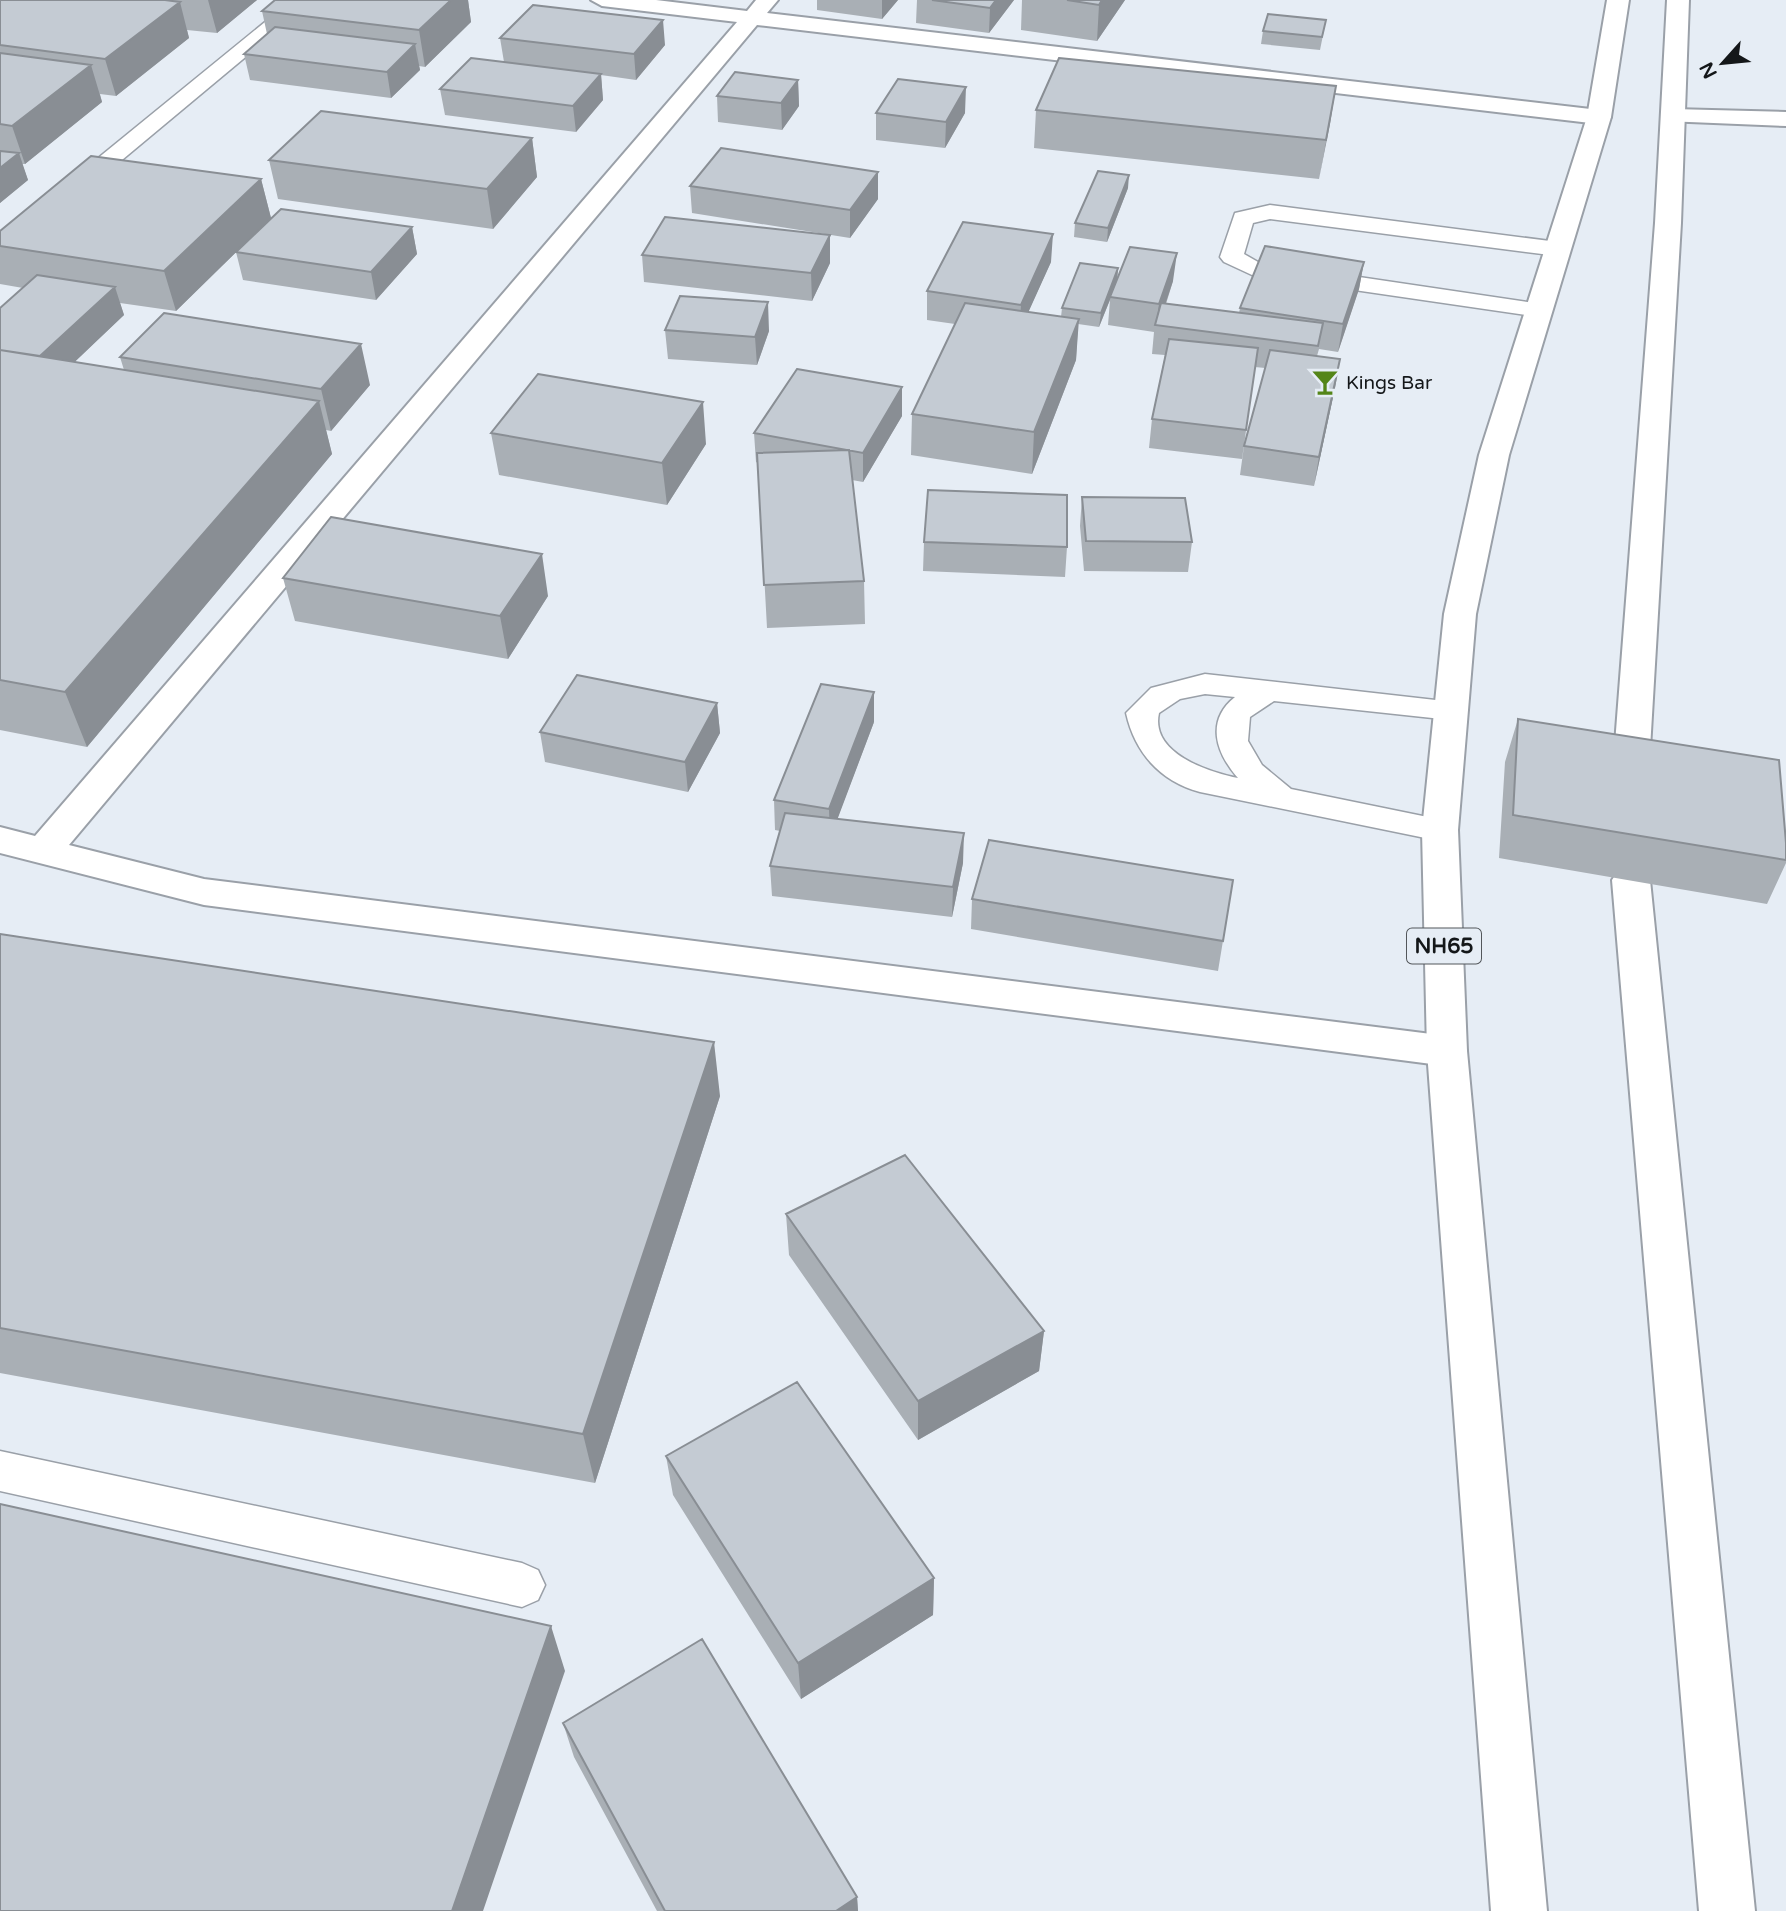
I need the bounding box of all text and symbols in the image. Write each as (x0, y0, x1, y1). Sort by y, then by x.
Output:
north arrow (1688, 28, 1758, 98)
text: N (1695, 58, 1722, 82)
bar icon: Kings Bar (1310, 367, 1340, 397)
place label: Kings Bar (1346, 372, 1433, 394)
road number: NH65 (1407, 928, 1481, 964)

